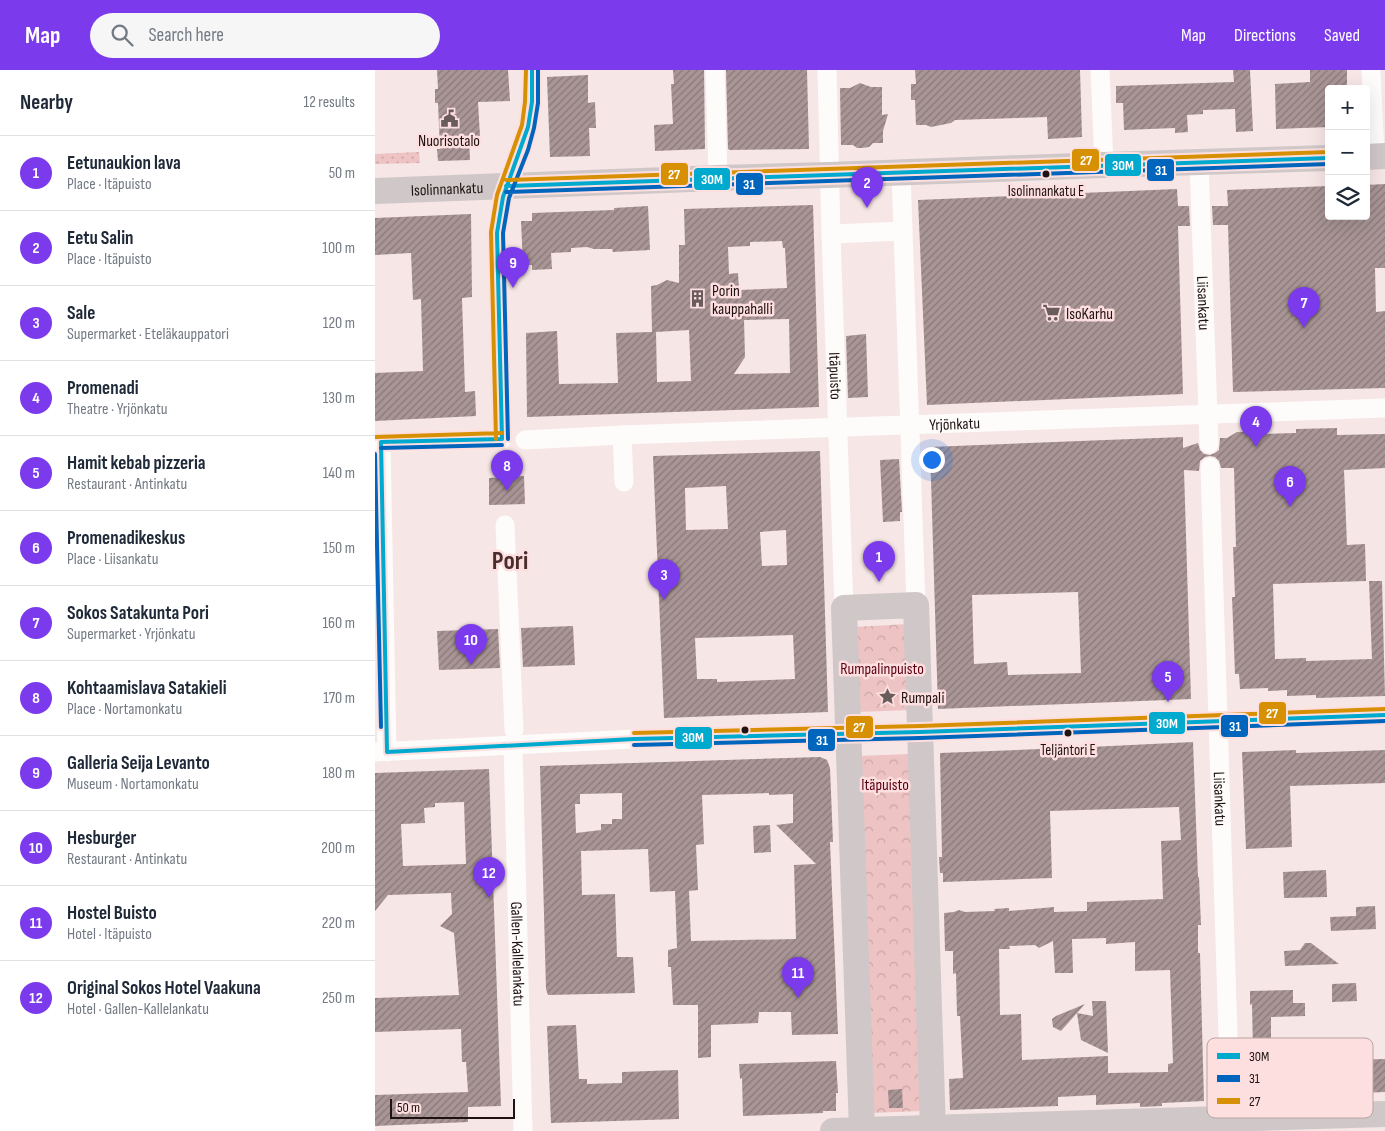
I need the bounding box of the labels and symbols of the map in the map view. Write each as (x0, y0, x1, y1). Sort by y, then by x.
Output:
public building icon: Nuorisotalo (439, 109, 459, 129)
place label: Nuorisotalo (418, 132, 480, 151)
line badge: 27 (1071, 148, 1100, 172)
text: 27 (1080, 152, 1093, 169)
line badge: 30M (1104, 153, 1142, 177)
text: 30M (1112, 157, 1134, 174)
line badge: 31 (1146, 158, 1175, 182)
line badge: 27 (660, 162, 689, 186)
text: 31 (1155, 162, 1167, 179)
text: 27 (668, 166, 681, 183)
line badge: 30M (693, 167, 731, 191)
pin: 2 (851, 167, 883, 208)
marker: Isolinnankatu E (1041, 169, 1051, 179)
text: 30M (701, 171, 723, 188)
line badge: 31 (735, 172, 764, 196)
text: 31 (743, 176, 755, 193)
street label: Isolinnankatu (410, 179, 484, 201)
place label: Isolinnankatu E (1008, 182, 1084, 201)
pin: 9 (497, 247, 529, 288)
street label: Liisankatu (1192, 275, 1213, 331)
place label: Porin kauppahalli (712, 282, 773, 319)
pin: 7 (1288, 287, 1320, 328)
building icon: Porin kauppahalli (688, 289, 708, 309)
supermarket icon: IsoKarhu (1042, 303, 1062, 323)
place label: IsoKarhu (1066, 305, 1113, 324)
street label: Itäpuisto (824, 352, 845, 400)
pin: 4 (1240, 406, 1272, 447)
street label: Yrjönkatu (929, 414, 980, 435)
your location (919, 447, 945, 473)
pin: 8 (491, 450, 523, 491)
pin: 6 (1274, 466, 1306, 507)
pin: 1 (863, 541, 895, 582)
district label: Pori (492, 546, 528, 577)
pin: 3 (648, 559, 680, 600)
pin: 10 (455, 624, 487, 665)
park label: Rumpalinpuisto (840, 660, 924, 679)
pin: 5 (1152, 661, 1184, 702)
place icon: Rumpali (877, 687, 897, 707)
place label: Rumpali (901, 689, 944, 708)
line badge: 27 (1258, 701, 1287, 725)
text: 27 (1266, 705, 1279, 722)
line badge: 30M (1148, 711, 1186, 735)
line badge: 31 (1220, 714, 1249, 738)
line badge: 27 (845, 715, 874, 739)
text: 30M (1156, 715, 1178, 732)
text: 31 (1229, 718, 1241, 735)
text: 27 (853, 719, 866, 736)
unlabelled marker (740, 725, 750, 735)
line badge: 30M (674, 726, 713, 750)
line badge: 31 (807, 728, 836, 752)
marker: Teljäntori E (1063, 728, 1073, 738)
text: 30M (682, 729, 704, 746)
text: 31 (816, 732, 828, 749)
place label: Teljäntori E (1040, 741, 1096, 760)
street label: Liisankatu (1209, 771, 1229, 826)
park label: Itäpuisto (861, 776, 909, 795)
pin: 12 (473, 857, 505, 898)
street label: Gallen-Kallelankatu (506, 901, 528, 1007)
pin: 11 (782, 957, 814, 998)
legend (1207, 1038, 1373, 1118)
text: 30M (1249, 1048, 1269, 1065)
text: 31 (1249, 1070, 1260, 1087)
text: 27 (1249, 1093, 1261, 1110)
scale bar (390, 1096, 515, 1119)

